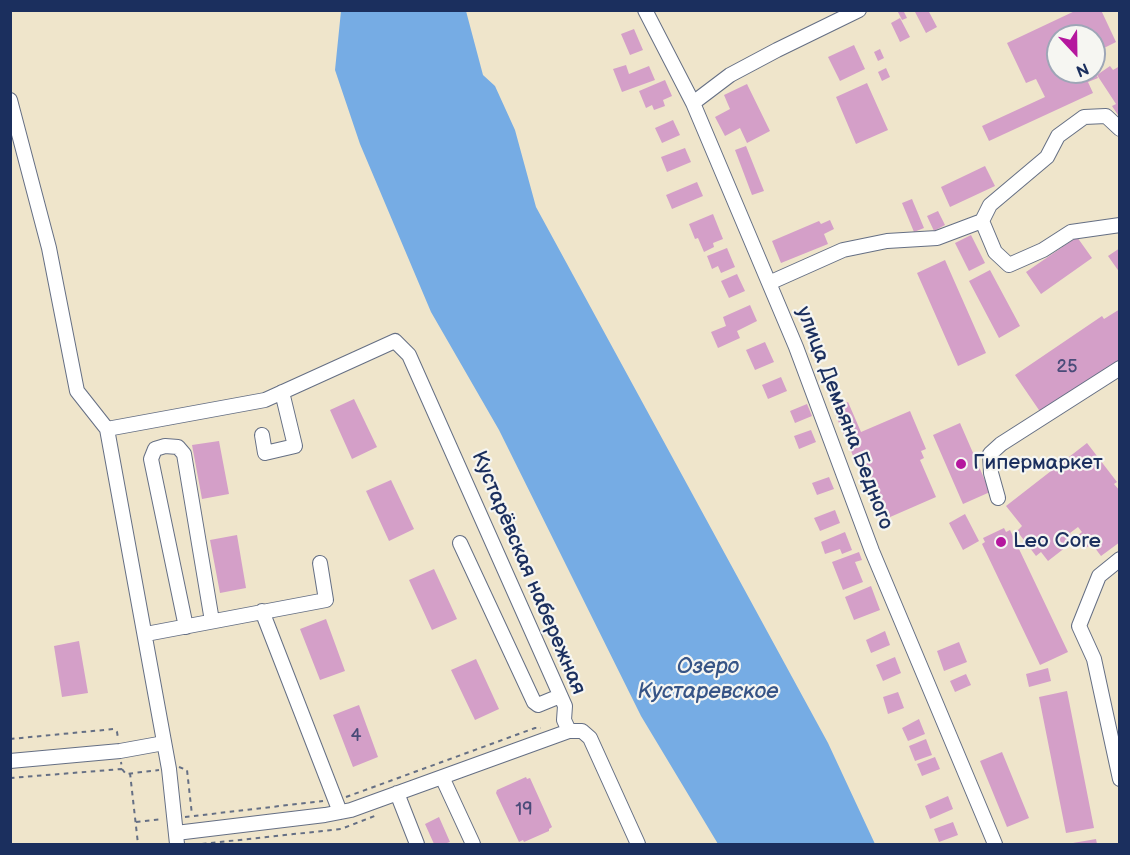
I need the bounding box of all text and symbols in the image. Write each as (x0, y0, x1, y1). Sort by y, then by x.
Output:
north arrow (1046, 24, 1106, 84)
text: N (1073, 58, 1091, 80)
street label: улица Демьяна Бедного (790, 303, 898, 533)
house number: 25 (1057, 356, 1077, 378)
street label: Кустарёвская набережная (465, 447, 591, 699)
place label: Гипермаркет (973, 451, 1103, 477)
marker: Гипермаркет (954, 457, 968, 471)
place label: Leo Core (1013, 529, 1101, 555)
marker: Leo Core (994, 535, 1008, 549)
water label: Озеро Кустаревское (638, 654, 778, 706)
house number: 4 (351, 725, 361, 747)
house number: 19 (515, 799, 533, 821)

